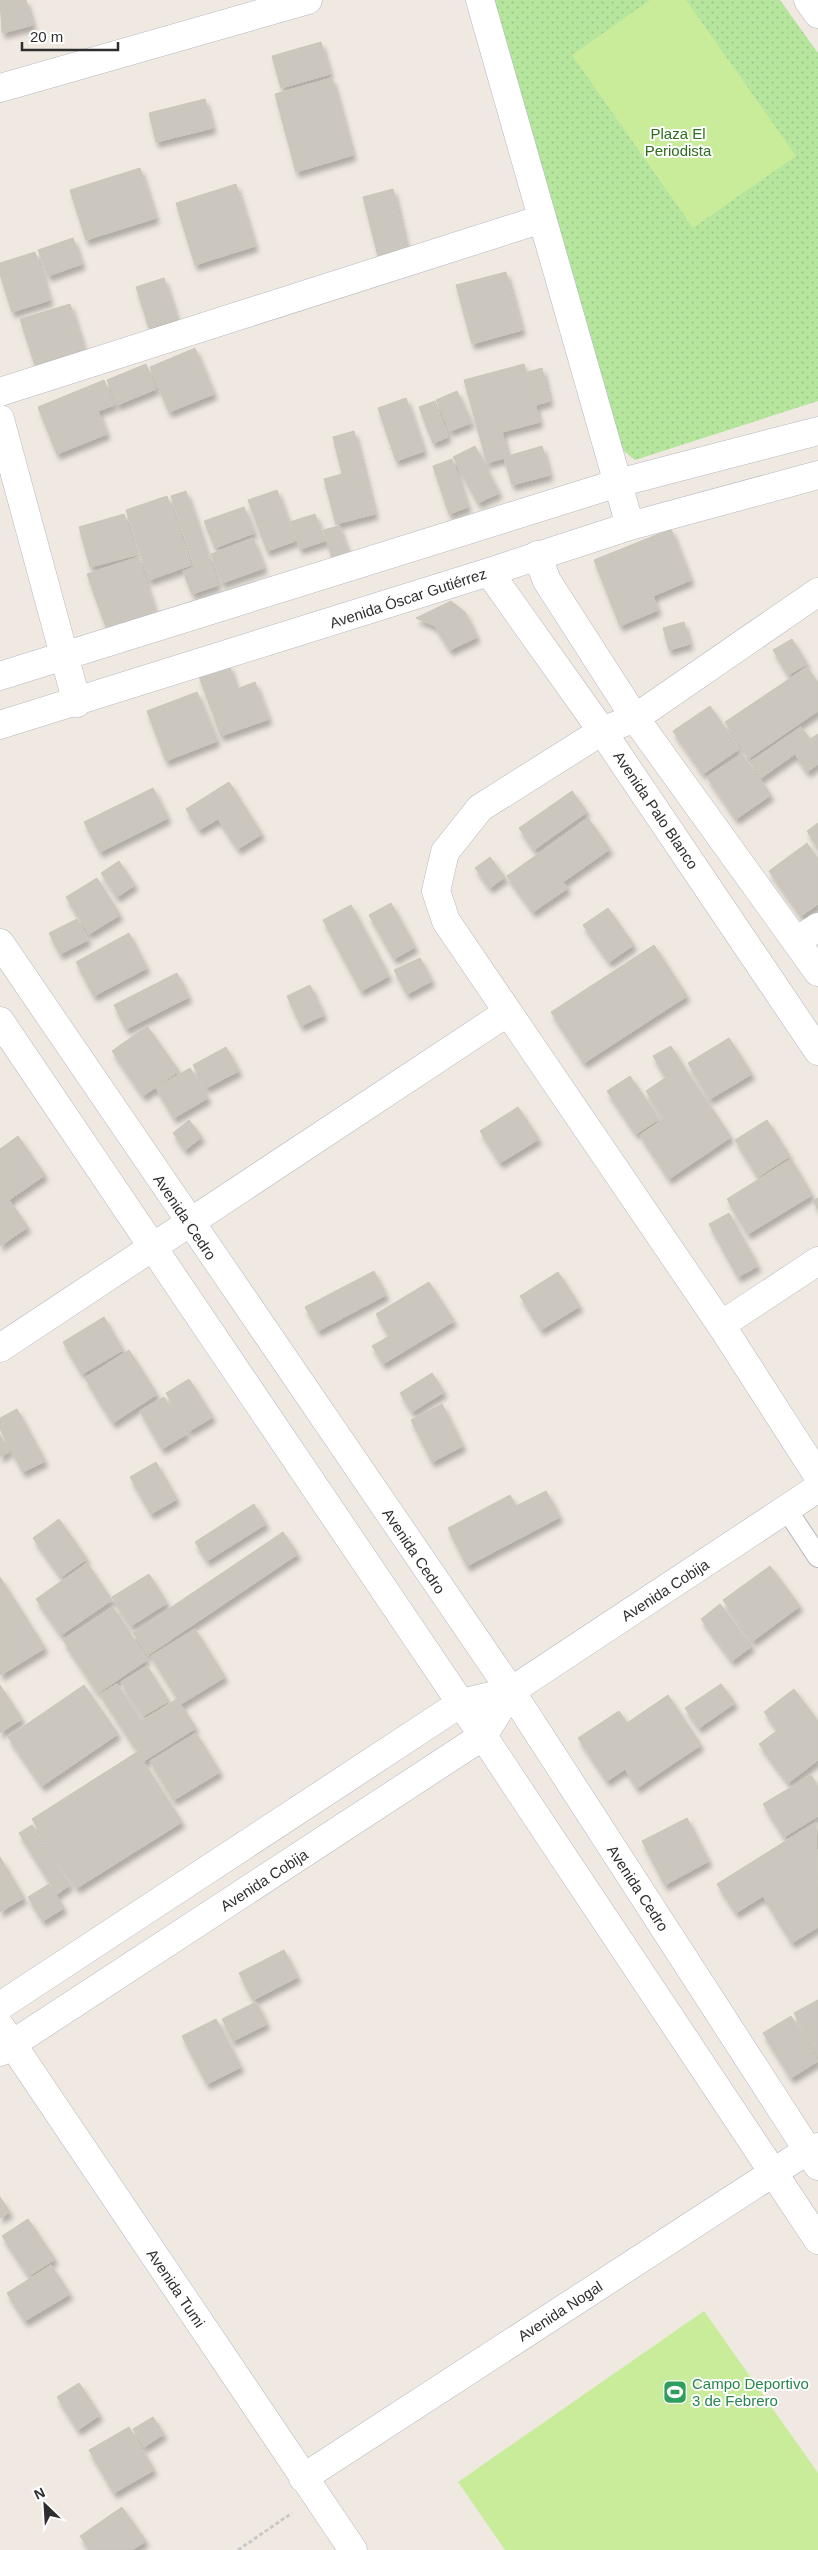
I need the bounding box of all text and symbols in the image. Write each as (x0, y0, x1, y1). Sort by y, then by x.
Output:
scale bar (22, 20, 119, 52)
text: 20 m (30, 28, 63, 45)
park label: Plaza El Periodista (645, 125, 712, 159)
street label: Avenida Óscar Gutiérrez (327, 565, 489, 631)
street label: Avenida Palo Blanco (610, 748, 702, 872)
street label: Avenida Cedro (150, 1171, 220, 1263)
street label: Avenida Cedro (379, 1505, 449, 1597)
street label: Avenida Cobija (618, 1555, 712, 1625)
street label: Avenida Cedro (604, 1842, 672, 1934)
street label: Avenida Cobija (217, 1845, 311, 1915)
street label: Avenida Tumi (144, 2246, 208, 2330)
street label: Avenida Nogal (515, 2277, 605, 2345)
place label: Campo Deportivo 3 de Febrero (692, 2375, 809, 2409)
sports icon: Campo Deportivo 3 de Febrero (662, 2379, 688, 2405)
north arrow (20, 2480, 70, 2530)
text: N (32, 2484, 47, 2503)

